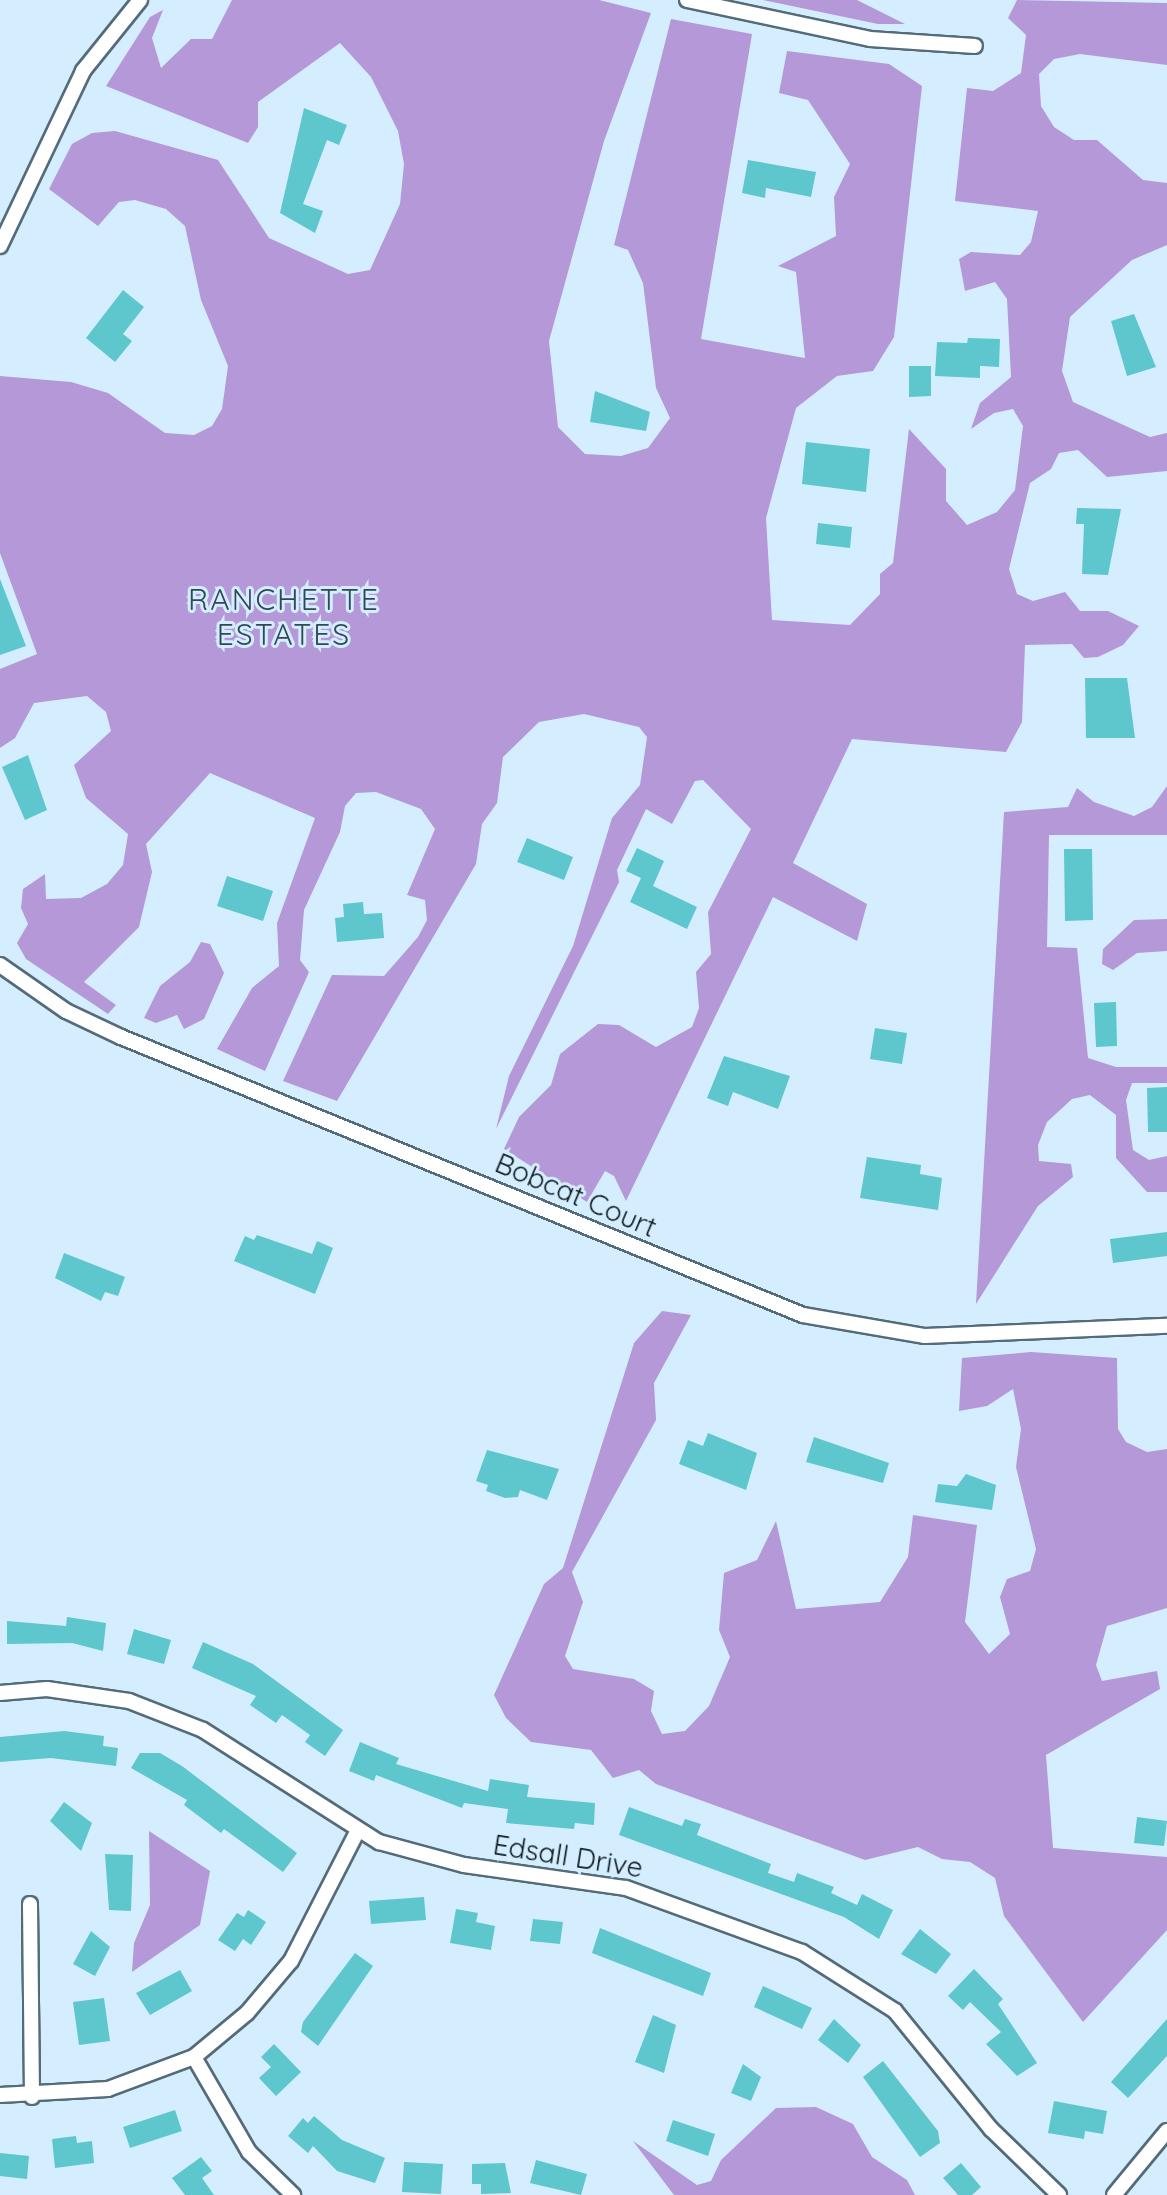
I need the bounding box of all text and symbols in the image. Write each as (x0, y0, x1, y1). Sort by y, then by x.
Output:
district label: RANCHETTE ESTATES (188, 581, 380, 652)
street label: Bobcat Court (490, 1146, 662, 1244)
street label: Edsall Drive (491, 1828, 645, 1884)

